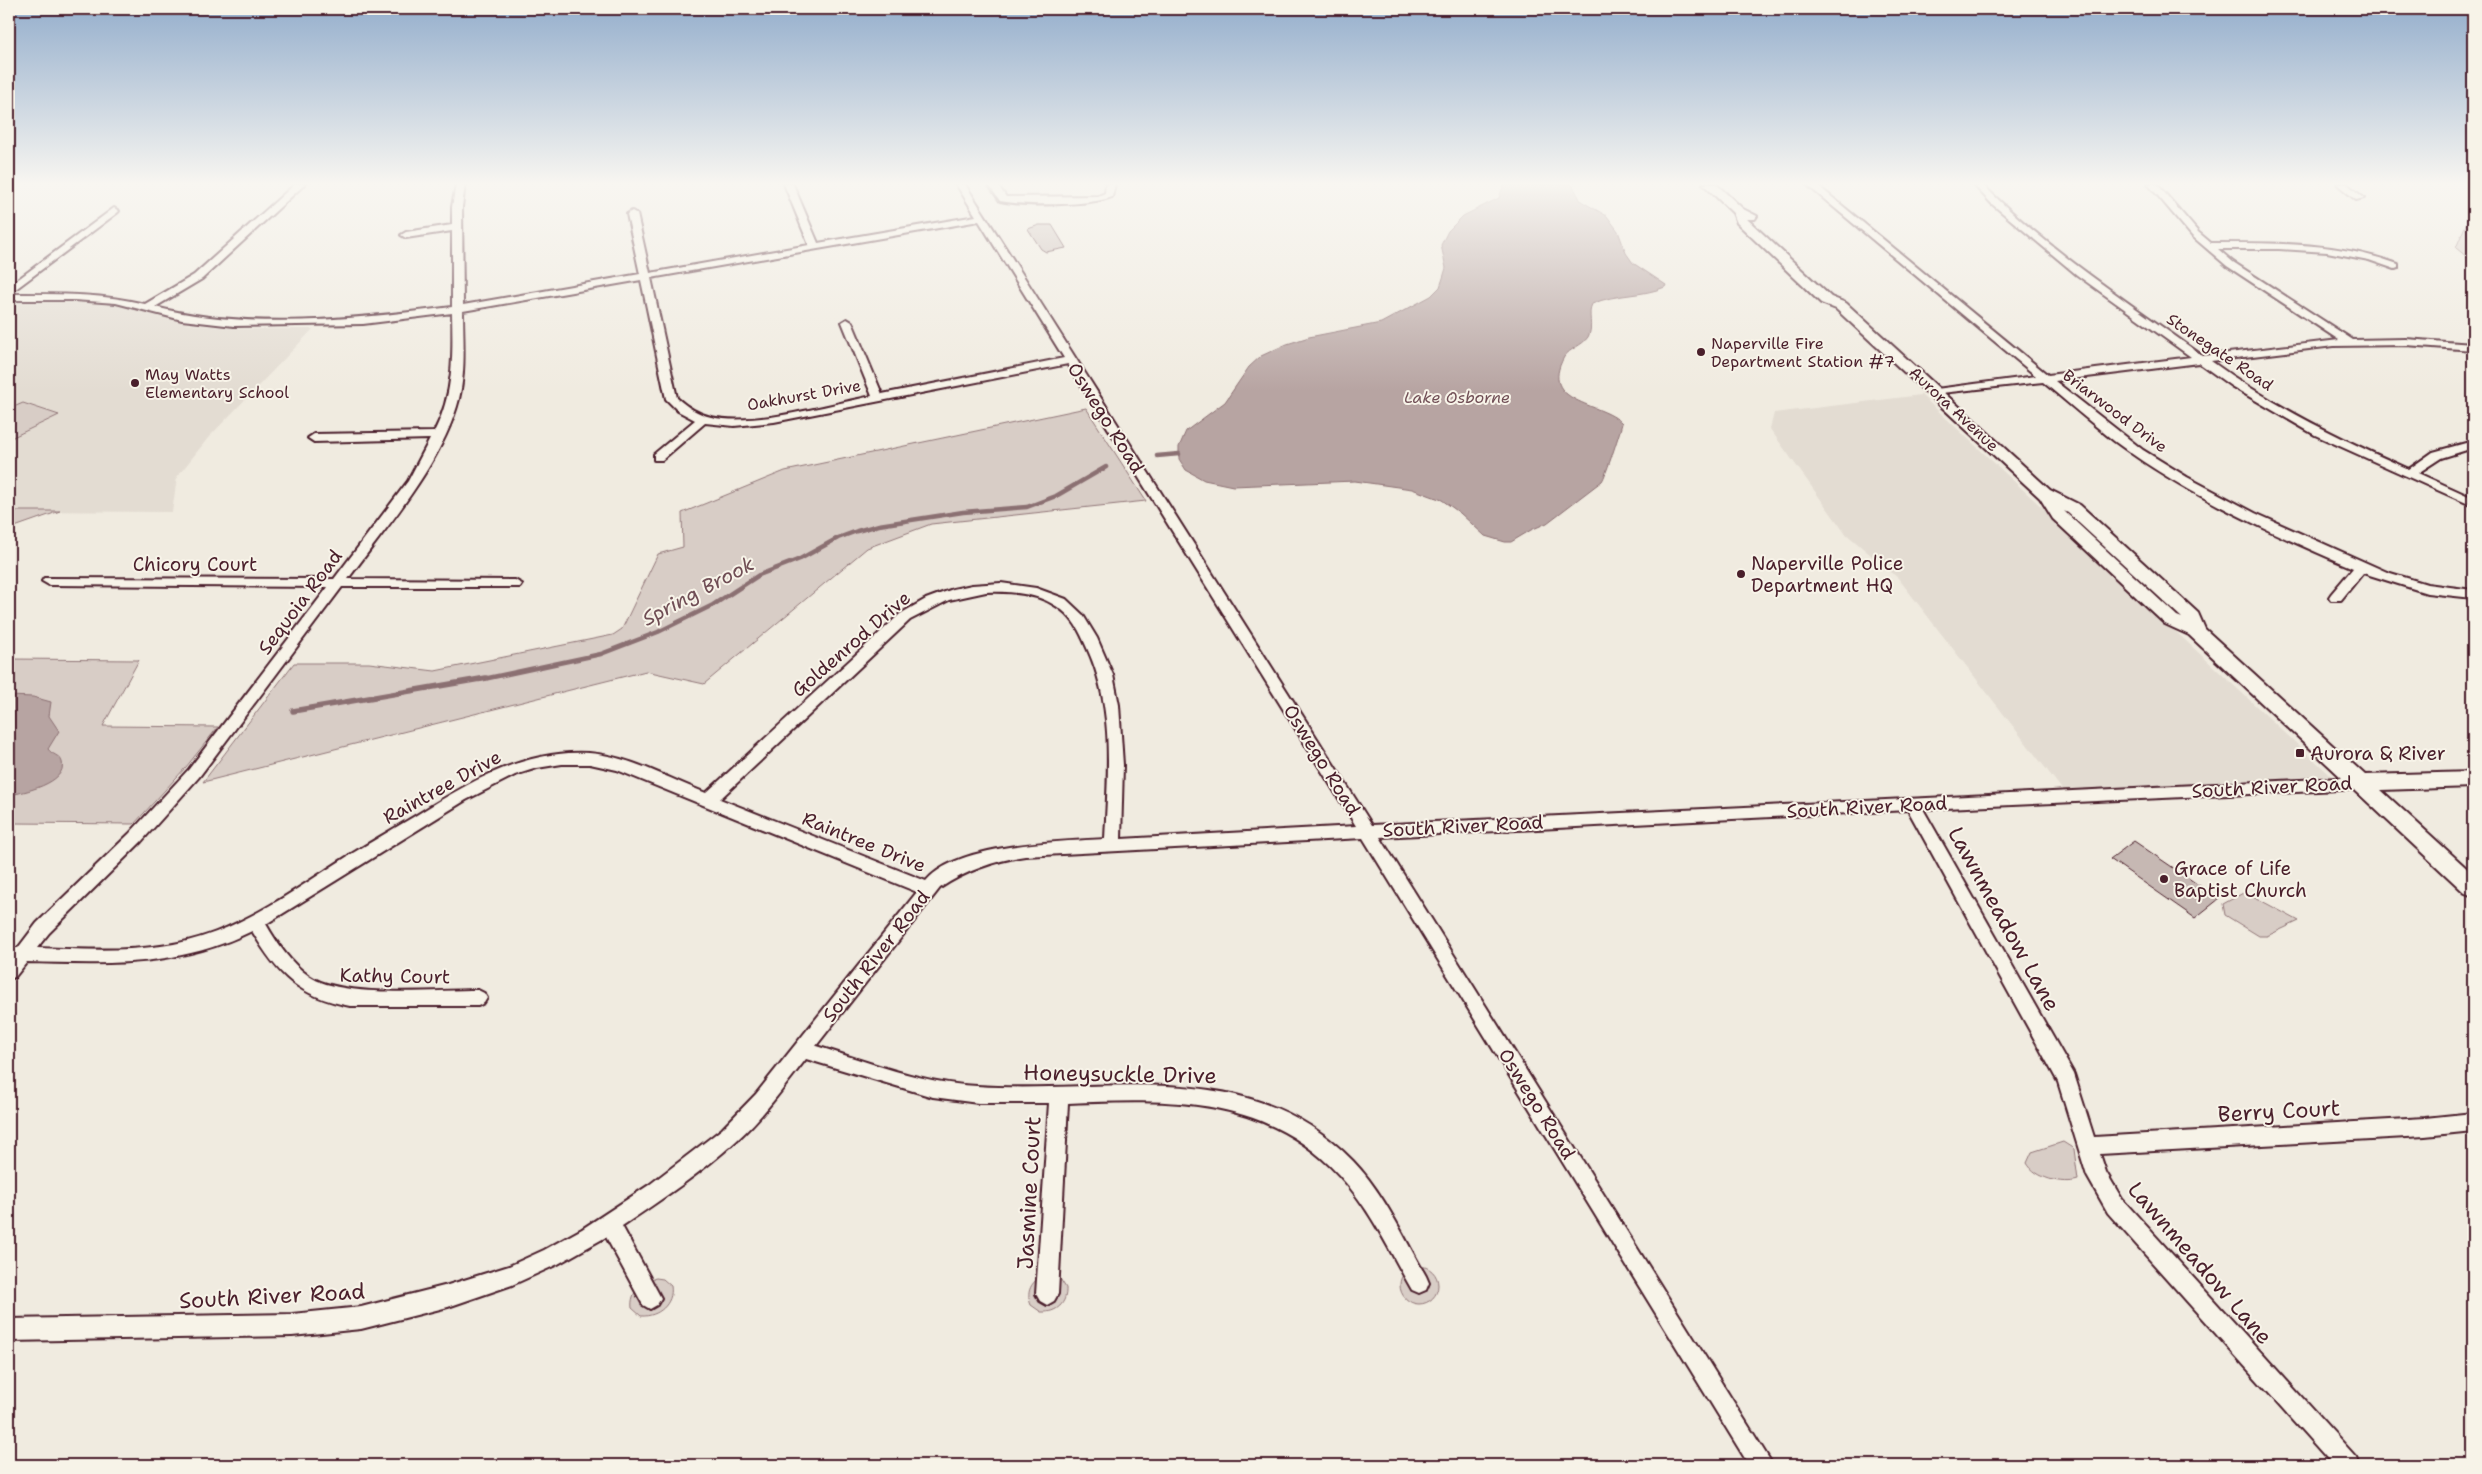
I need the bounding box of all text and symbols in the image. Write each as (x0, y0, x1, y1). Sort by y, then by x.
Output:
street label: Stonegate Road (2163, 309, 2277, 395)
place label: Naperville Fire Department Station #7 (1711, 333, 1895, 372)
marker: Naperville Fire Department Station #7 (1695, 346, 1707, 358)
street label: Oswego Road (1062, 358, 1150, 478)
street label: Aurora Avenue (1905, 362, 2003, 456)
place label: May Watts Elementary School (145, 364, 289, 403)
street label: Briarwood Drive (2058, 365, 2172, 457)
street label: Oakhurst Drive (745, 375, 863, 415)
marker: May Watts Elementary School (129, 377, 141, 389)
water label: Lake Osborne (1404, 387, 1510, 408)
street label: Sequoia Road (252, 544, 348, 660)
water label: Spring Brook (637, 550, 759, 632)
place label: Naperville Police Department HQ (1751, 551, 1903, 598)
street label: Chicory Court (133, 552, 257, 577)
marker: Naperville Police Department HQ (1735, 568, 1747, 580)
street label: Goldenrod Drive (786, 585, 916, 703)
street label: Oswego Road (1278, 700, 1366, 820)
place label: Aurora & River (2310, 741, 2446, 766)
street label: Raintree Drive (378, 744, 506, 830)
marker: Aurora & River (2294, 747, 2306, 759)
street label: South River Road (2191, 770, 2353, 804)
street label: South River Road (1786, 790, 1948, 824)
street label: Raintree Drive (798, 806, 930, 878)
street label: South River Road (1382, 809, 1544, 843)
street label: Lawnmeadow Lane (1941, 822, 2067, 1016)
place label: Grace of Life Baptist Church (2174, 856, 2307, 903)
marker: Grace of Life Baptist Church (2158, 873, 2170, 885)
street label: South River Road (817, 885, 935, 1027)
street label: Kathy Court (339, 963, 451, 989)
street label: Oswego Road (1493, 1044, 1581, 1164)
street label: Honeysuckle Drive (1023, 1058, 1217, 1090)
street label: Berry Court (2217, 1093, 2341, 1129)
street label: Jasmine Court (1011, 1116, 1047, 1270)
street label: Lawnmeadow Lane (2121, 1175, 2279, 1351)
street label: South River Road (178, 1277, 366, 1315)

